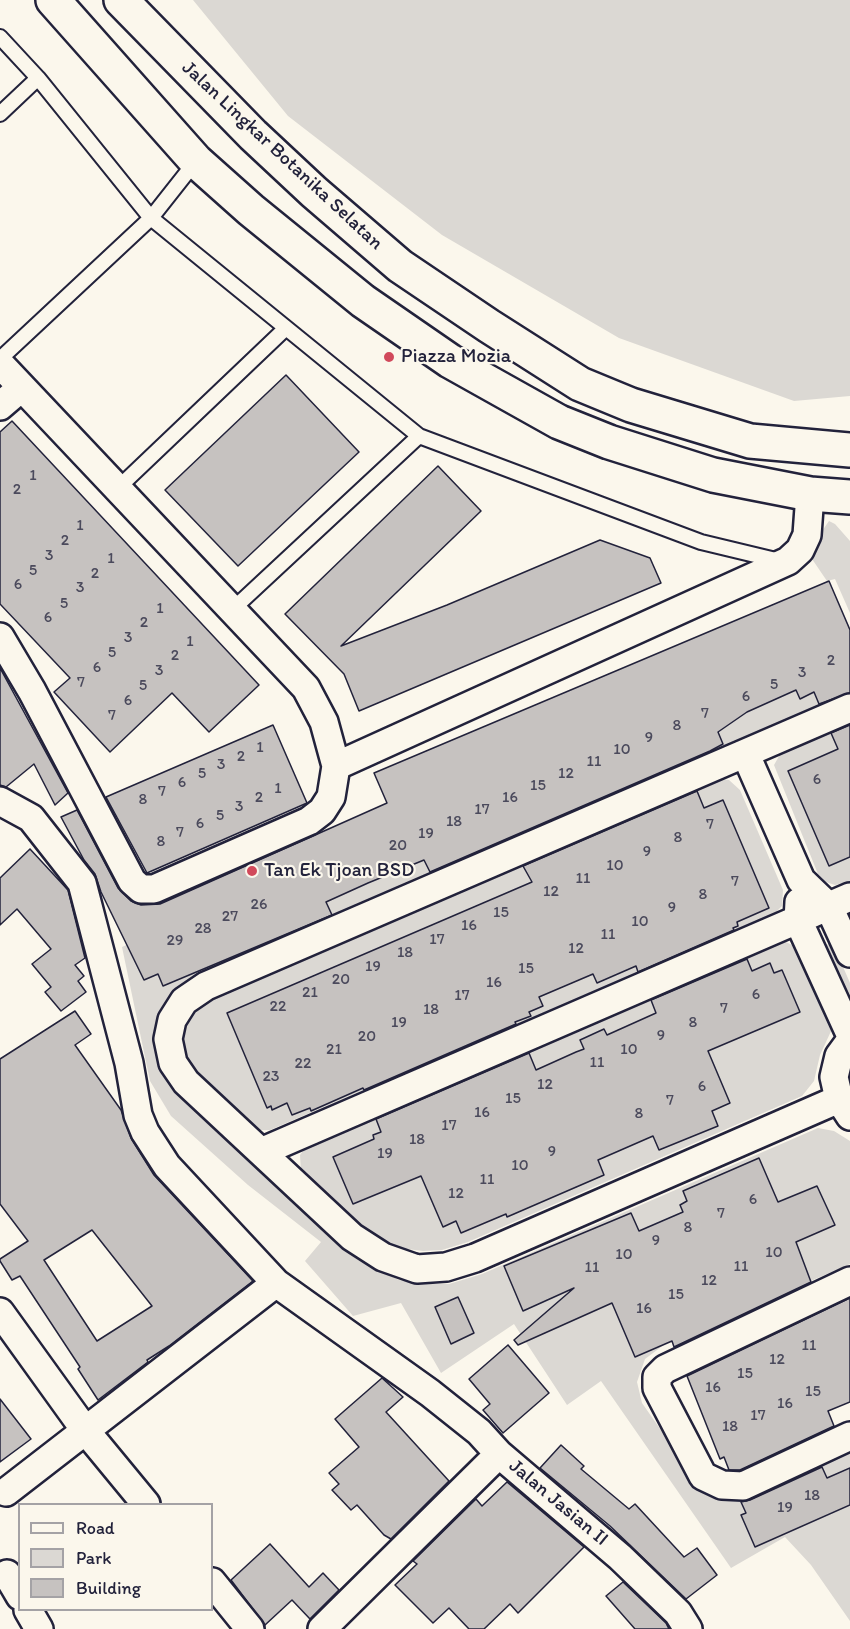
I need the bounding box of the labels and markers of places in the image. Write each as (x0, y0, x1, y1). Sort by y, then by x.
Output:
place label: Piazza Mozia (401, 345, 511, 369)
marker: Piazza Mozia (382, 350, 396, 364)
place label: Tan Ek Tjoan BSD (264, 859, 414, 883)
marker: Tan Ek Tjoan BSD (245, 864, 259, 878)

